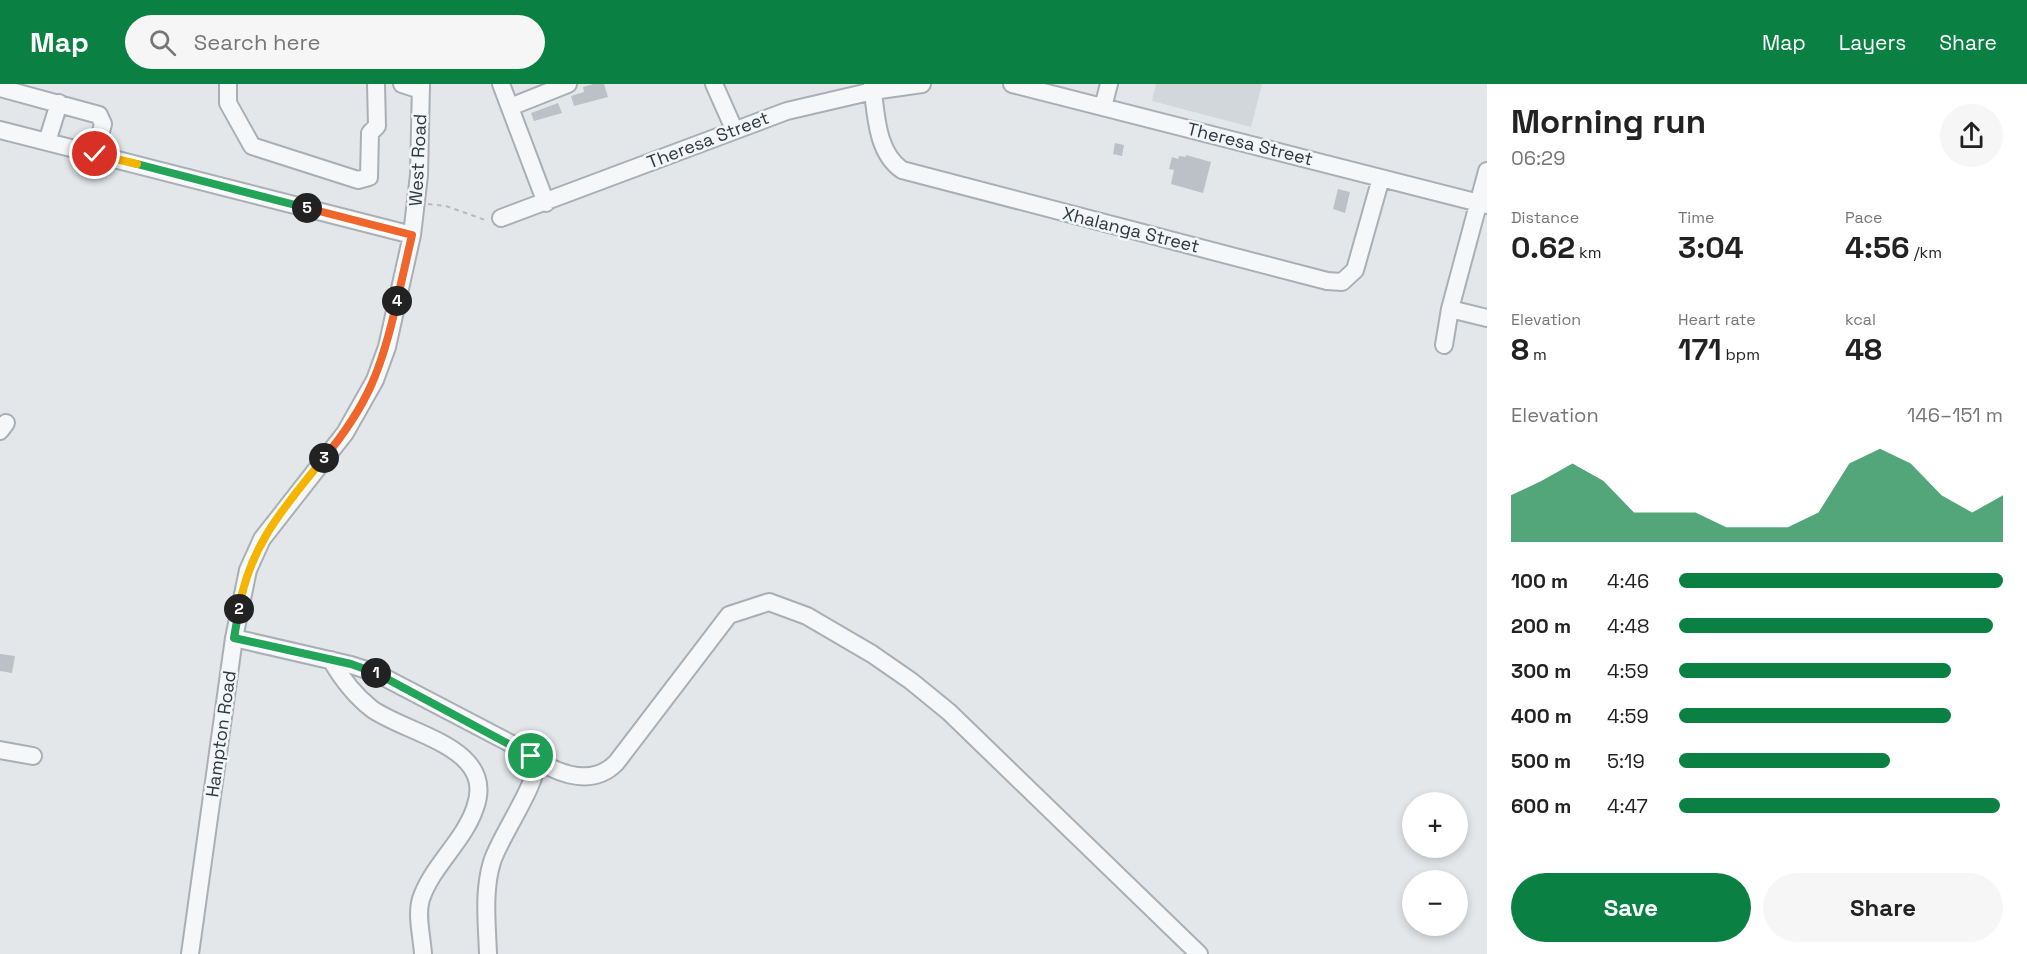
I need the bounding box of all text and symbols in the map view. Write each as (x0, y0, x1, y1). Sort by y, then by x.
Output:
search box (125, 15, 545, 69)
text: Map (30, 24, 89, 60)
icon: search (146, 26, 179, 59)
text: Search here (194, 28, 321, 56)
text: Map (1762, 29, 1806, 56)
text: Layers (1839, 29, 1906, 56)
text: Share (1939, 29, 1997, 56)
text: Morning run (1511, 101, 1706, 143)
button: share (1940, 104, 2003, 167)
street label: Theresa Street (644, 106, 772, 173)
street label: West Road (404, 113, 431, 207)
street label: Theresa Street (1185, 117, 1315, 170)
pin (69, 128, 120, 179)
icon: check (78, 137, 111, 170)
text: 06:29 (1511, 145, 1565, 171)
pin: 5 (292, 193, 322, 223)
text: 5 (302, 197, 312, 218)
street label: Xhalanga Street (1060, 201, 1202, 258)
text: Distance (1511, 207, 1579, 228)
text: Time (1678, 207, 1714, 228)
text: Pace (1845, 207, 1882, 228)
text: 0.62 (1511, 228, 1575, 267)
text: 3:04 (1678, 228, 1744, 267)
text: 4:56 (1845, 228, 1910, 267)
text: km (1575, 242, 1601, 263)
text: /km (1910, 242, 1942, 263)
pin: 4 (382, 286, 412, 316)
text: 4 (392, 290, 402, 311)
text: Elevation (1511, 309, 1581, 330)
text: Heart rate (1678, 309, 1756, 330)
text: kcal (1845, 309, 1876, 330)
text: 8 (1511, 330, 1529, 369)
text: 171 (1678, 330, 1721, 369)
text: 48 (1845, 330, 1882, 369)
text: m (1529, 344, 1547, 365)
text: bpm (1721, 344, 1760, 365)
text: Elevation (1511, 402, 1599, 428)
text: 146–151 m (1907, 402, 2003, 428)
pin: 3 (309, 443, 339, 473)
text: 3 (319, 447, 329, 468)
text: 100 m (1511, 568, 1568, 594)
text: 4:46 (1607, 568, 1649, 594)
pin: 2 (224, 594, 254, 624)
text: 2 (234, 598, 244, 619)
text: 200 m (1511, 613, 1571, 639)
text: 4:48 (1607, 613, 1650, 639)
pin: 1 (361, 658, 391, 688)
text: 300 m (1511, 658, 1571, 684)
text: 4:59 (1607, 658, 1649, 684)
text: 1 (372, 662, 380, 683)
street label: Hampton Road (200, 669, 241, 799)
text: 400 m (1511, 703, 1572, 729)
text: 4:59 (1607, 703, 1649, 729)
pin (505, 730, 556, 781)
icon: arrive (514, 739, 547, 772)
text: 500 m (1511, 748, 1571, 774)
text: 5:19 (1607, 748, 1645, 774)
map controls (1402, 792, 1468, 936)
button: + (1402, 792, 1468, 858)
text: 600 m (1511, 793, 1571, 819)
text: 4:47 (1607, 793, 1648, 819)
button: − (1402, 870, 1468, 936)
button: Save (1511, 873, 1751, 942)
button: Share (1763, 873, 2003, 942)

